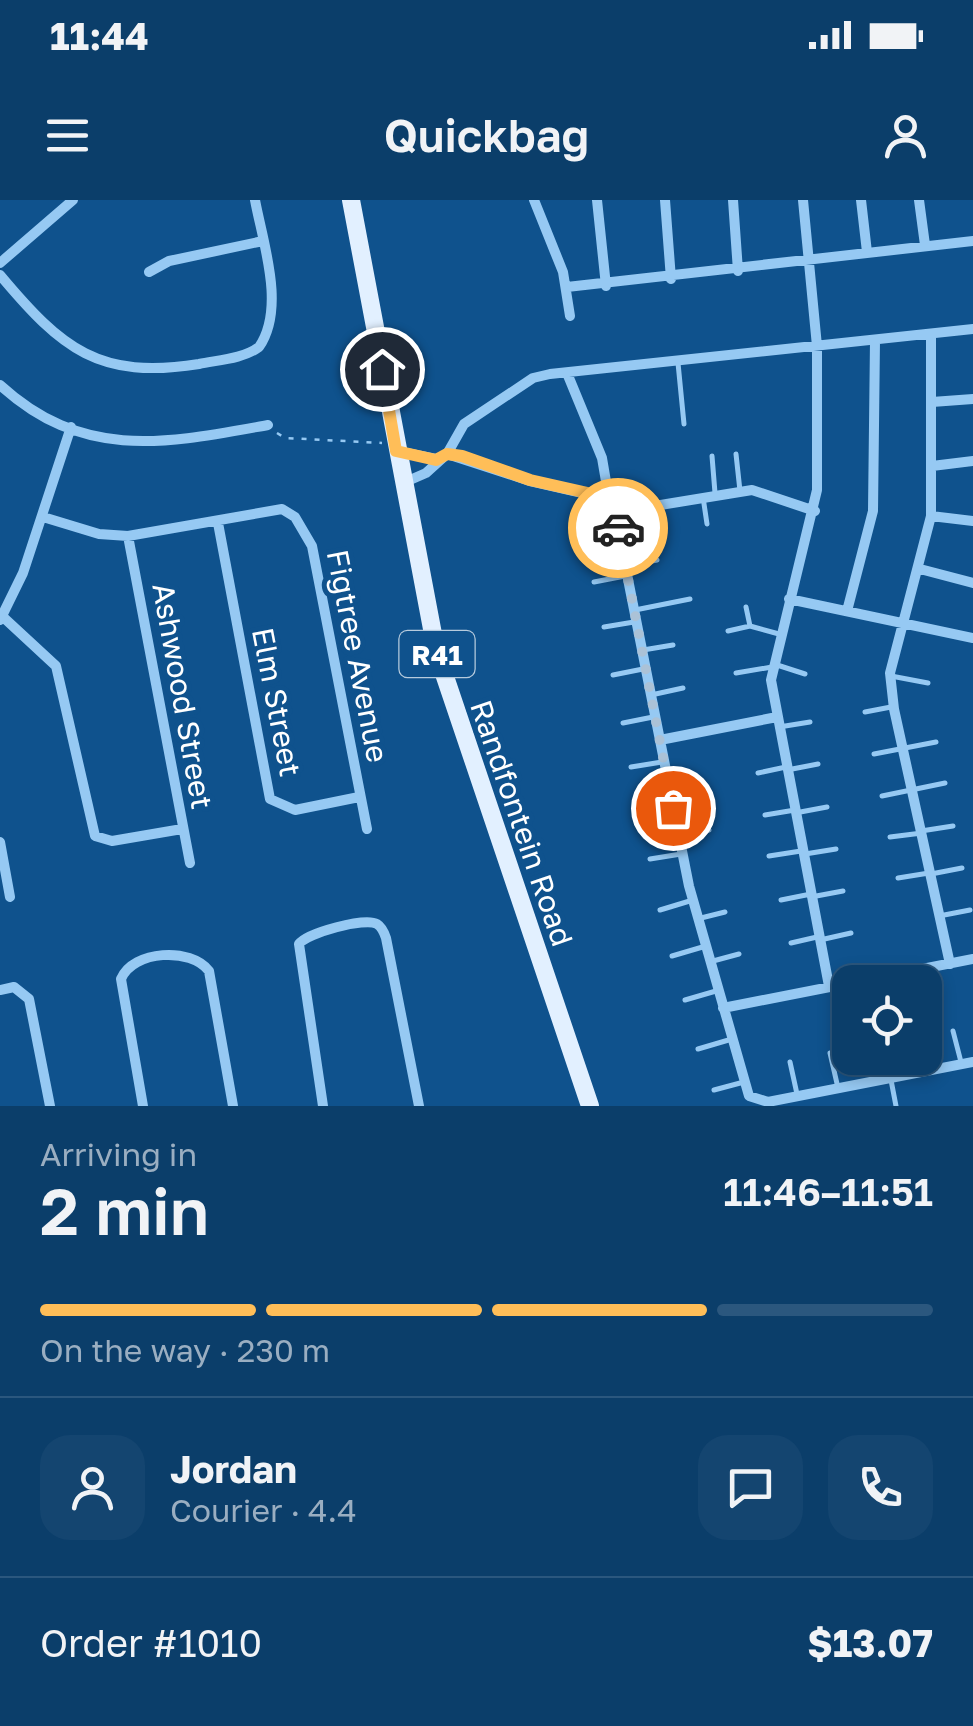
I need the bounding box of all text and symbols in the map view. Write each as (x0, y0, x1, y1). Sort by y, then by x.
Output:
text: 11:44 (50, 13, 149, 58)
icon: menu (40, 108, 95, 163)
text: Quickbag (384, 108, 589, 162)
icon: person (878, 108, 933, 163)
pin (340, 327, 425, 412)
icon: home (355, 342, 410, 397)
courier (568, 478, 668, 578)
icon: car (591, 501, 646, 556)
street label: Figtree Avenue (320, 547, 396, 765)
street label: Ashwood Street (145, 580, 221, 812)
street label: Elm Street (245, 625, 309, 779)
road number: R41 (400, 631, 474, 677)
street label: Randfontein Road (463, 695, 581, 951)
pin (631, 766, 716, 851)
icon: bag (646, 781, 701, 836)
map controls (832, 965, 942, 1075)
button: locate (832, 965, 942, 1075)
text: Arriving in (40, 1135, 197, 1173)
text: 11:46–11:51 (723, 1169, 933, 1214)
text: 2 min (40, 1171, 209, 1249)
text: On the way · 230 m (40, 1331, 330, 1369)
button: person (40, 1435, 145, 1540)
button: chat (698, 1435, 803, 1540)
button: phone (828, 1435, 933, 1540)
text: Jordan (170, 1446, 297, 1491)
text: Courier · 4.4 (170, 1491, 357, 1529)
text: Order #1010 (40, 1620, 262, 1665)
text: $13.07 (807, 1620, 933, 1665)

